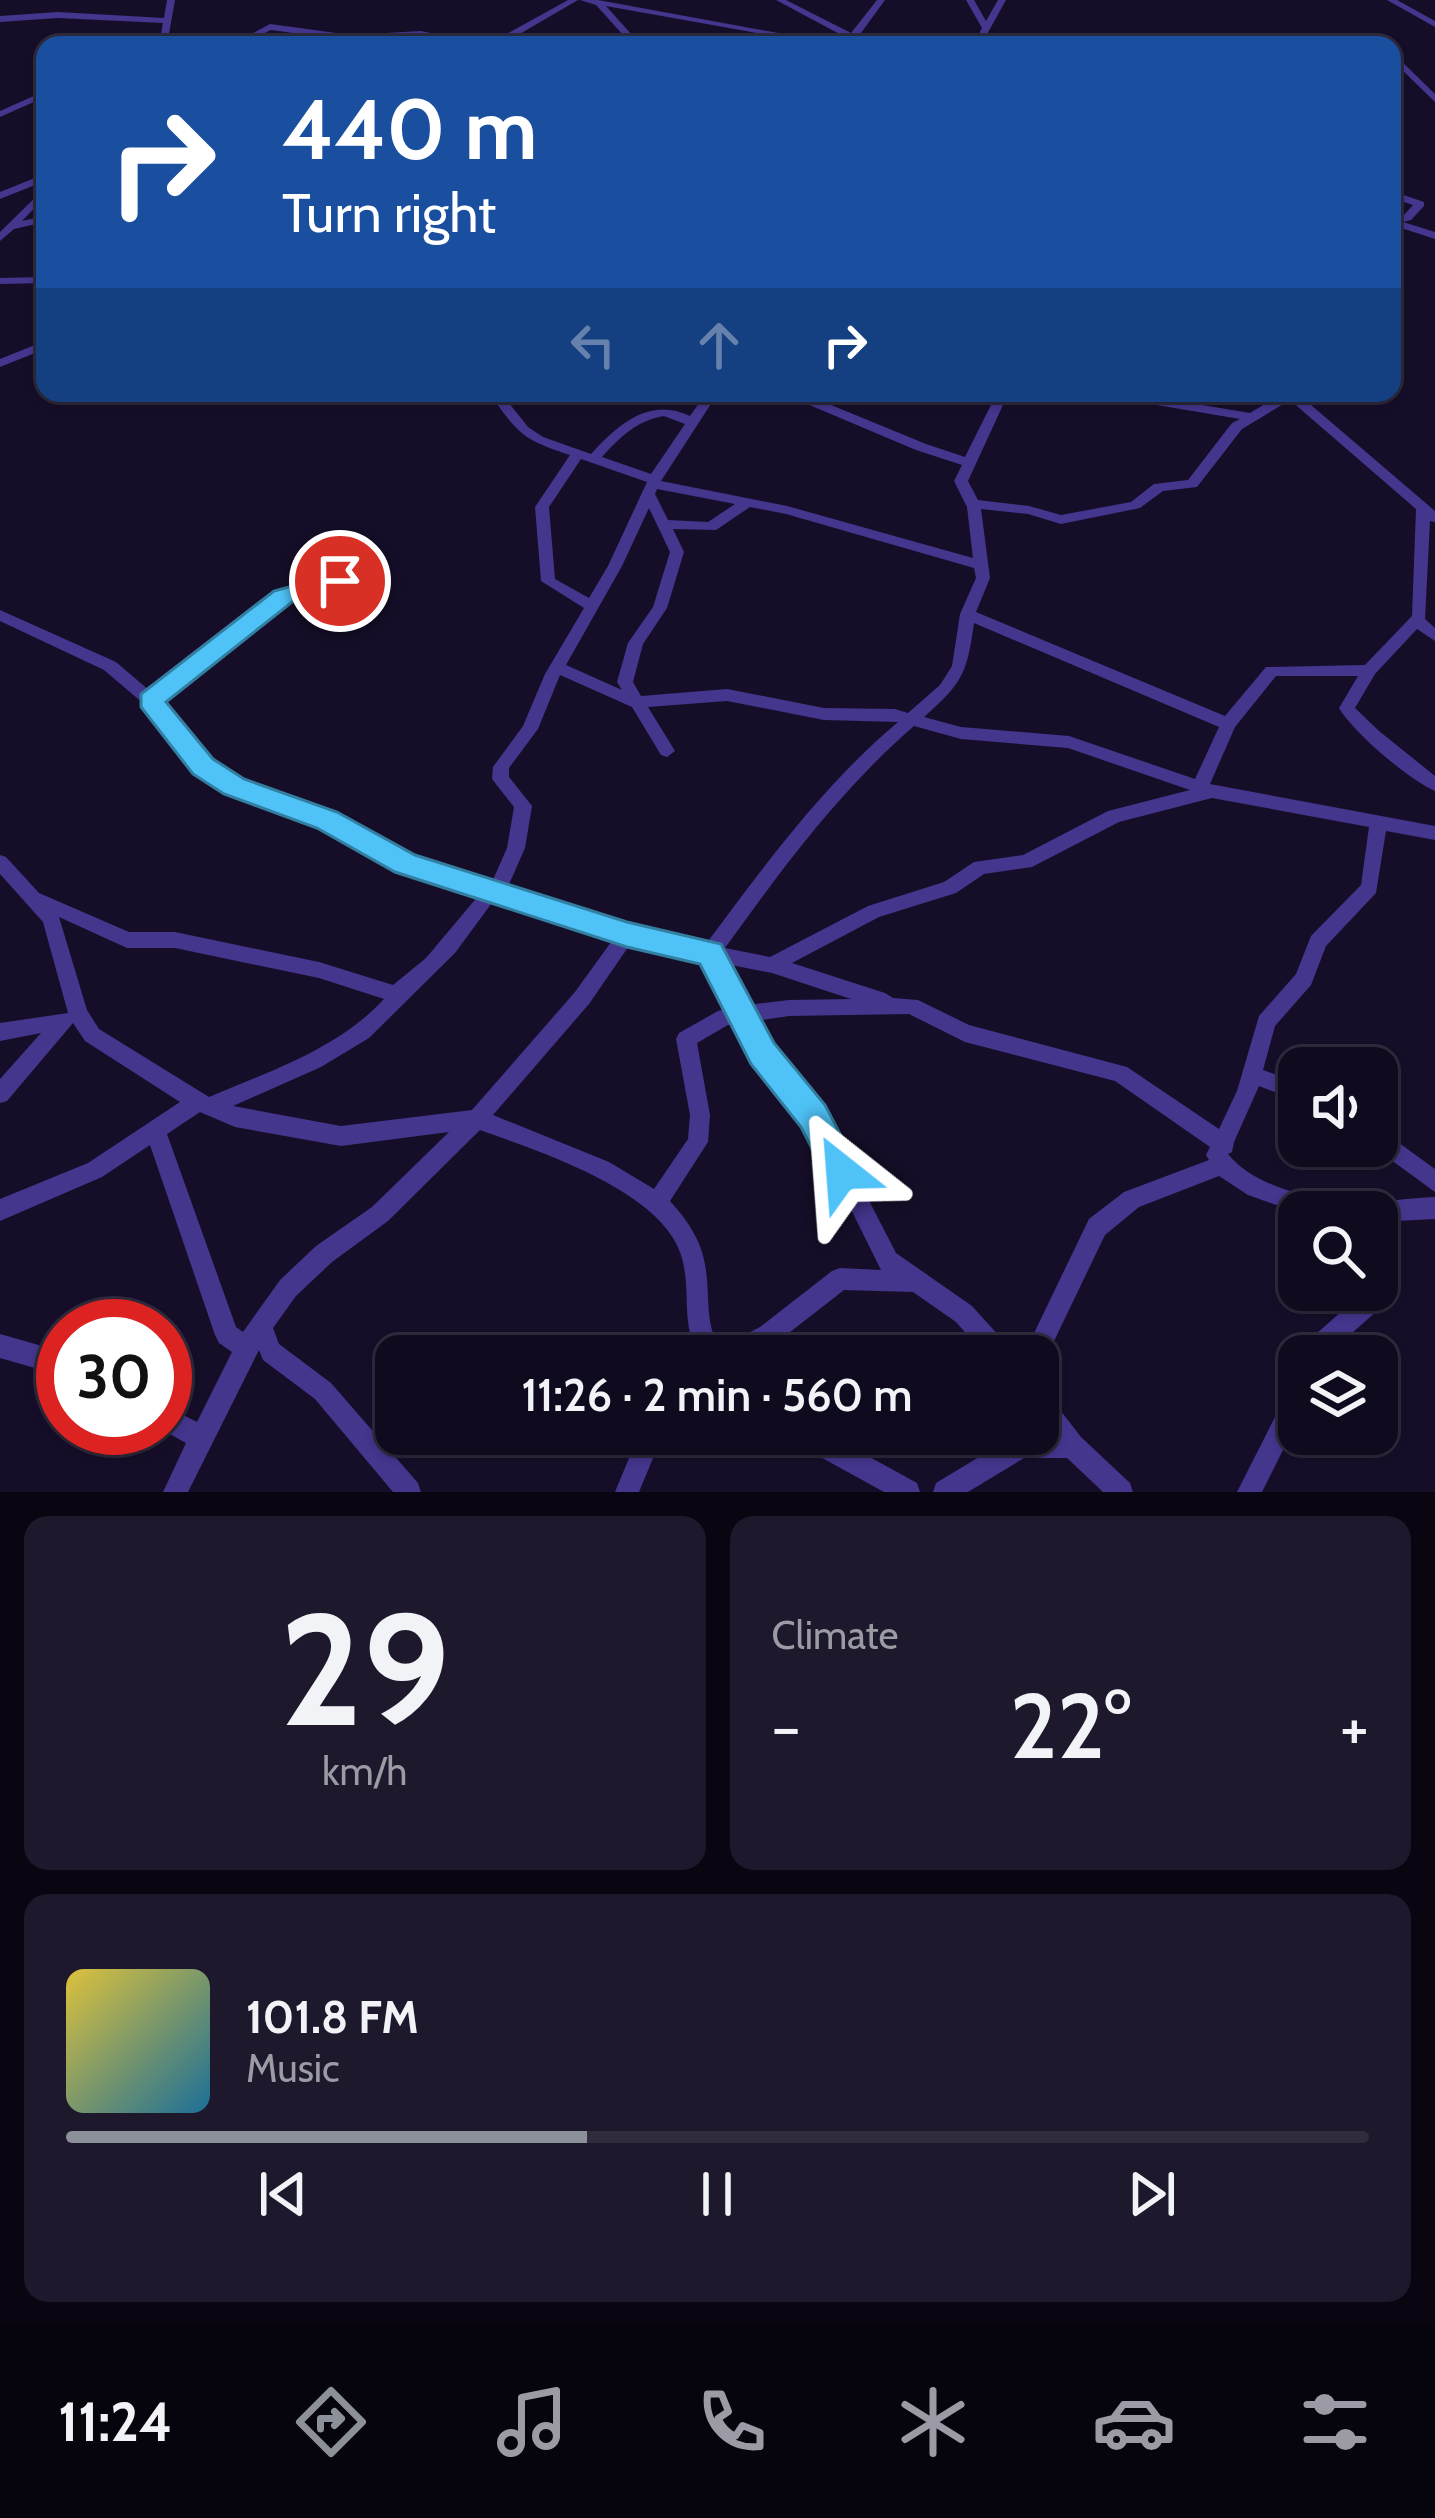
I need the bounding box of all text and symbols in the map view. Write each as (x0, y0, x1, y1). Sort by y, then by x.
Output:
text: 440 m (282, 78, 538, 180)
icon: right (84, 84, 240, 240)
text: Turn right (282, 180, 496, 246)
icon: left (560, 312, 626, 378)
icon: ahead (686, 312, 752, 378)
icon: right (812, 312, 878, 378)
pin (289, 530, 391, 632)
icon: arrive (307, 548, 373, 614)
map controls (1278, 1047, 1398, 1455)
button: sound (1278, 1047, 1398, 1167)
position arrow (779, 1109, 905, 1235)
button: search (1278, 1191, 1398, 1311)
speed limit sign: 30 (36, 1299, 192, 1455)
button: layers (1278, 1335, 1398, 1455)
text: 11:26 · 2 min · 560 m (521, 1368, 913, 1422)
text: 29 (280, 1574, 450, 1764)
text: Climate (772, 1611, 898, 1659)
text: 22° (1010, 1671, 1131, 1781)
text: − (772, 1686, 801, 1767)
text: + (1340, 1686, 1369, 1767)
text: km/h (322, 1747, 407, 1795)
text: 101.8 FM (246, 1990, 419, 2044)
text: Music (246, 2044, 340, 2092)
icon: previous (250, 2161, 316, 2227)
icon: pause (684, 2161, 750, 2227)
icon: next (1119, 2161, 1185, 2227)
icon: directions (289, 2380, 373, 2464)
icon: music (490, 2380, 574, 2464)
icon: phone (690, 2380, 774, 2464)
icon: climate (891, 2380, 975, 2464)
icon: car (1092, 2380, 1176, 2464)
icon: filters (1293, 2380, 1377, 2464)
text: 11:24 (58, 2389, 172, 2455)

